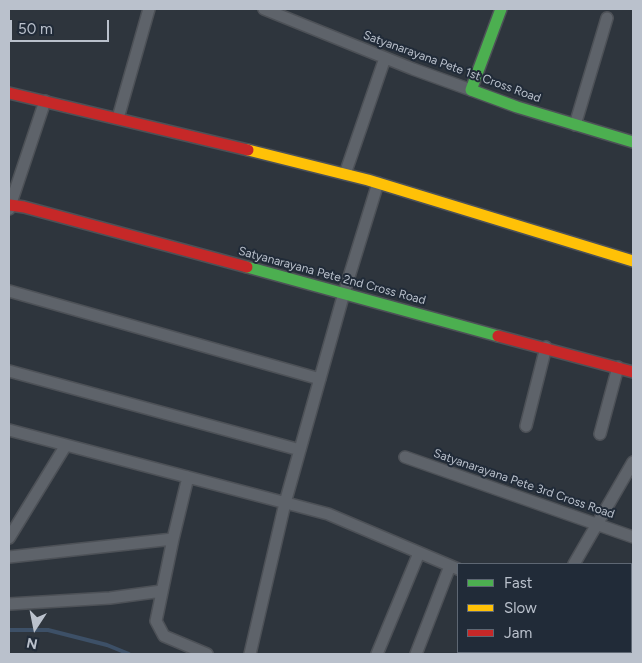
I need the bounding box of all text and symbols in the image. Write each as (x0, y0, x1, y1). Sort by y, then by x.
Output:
scale bar (12, 10, 111, 42)
text: 50 m (18, 20, 53, 38)
street label: Satyanarayana Pete 1st Cross Road (361, 28, 543, 106)
street label: Satyanarayana Pete 2nd Cross Road (237, 244, 427, 308)
street label: Satyanarayana Pete 3rd Cross Road (431, 446, 617, 522)
legend (457, 563, 632, 653)
text: Fast (504, 574, 532, 592)
text: Slow (504, 599, 537, 617)
north arrow (10, 603, 60, 653)
text: Jam (504, 624, 532, 642)
text: N (25, 634, 39, 653)

